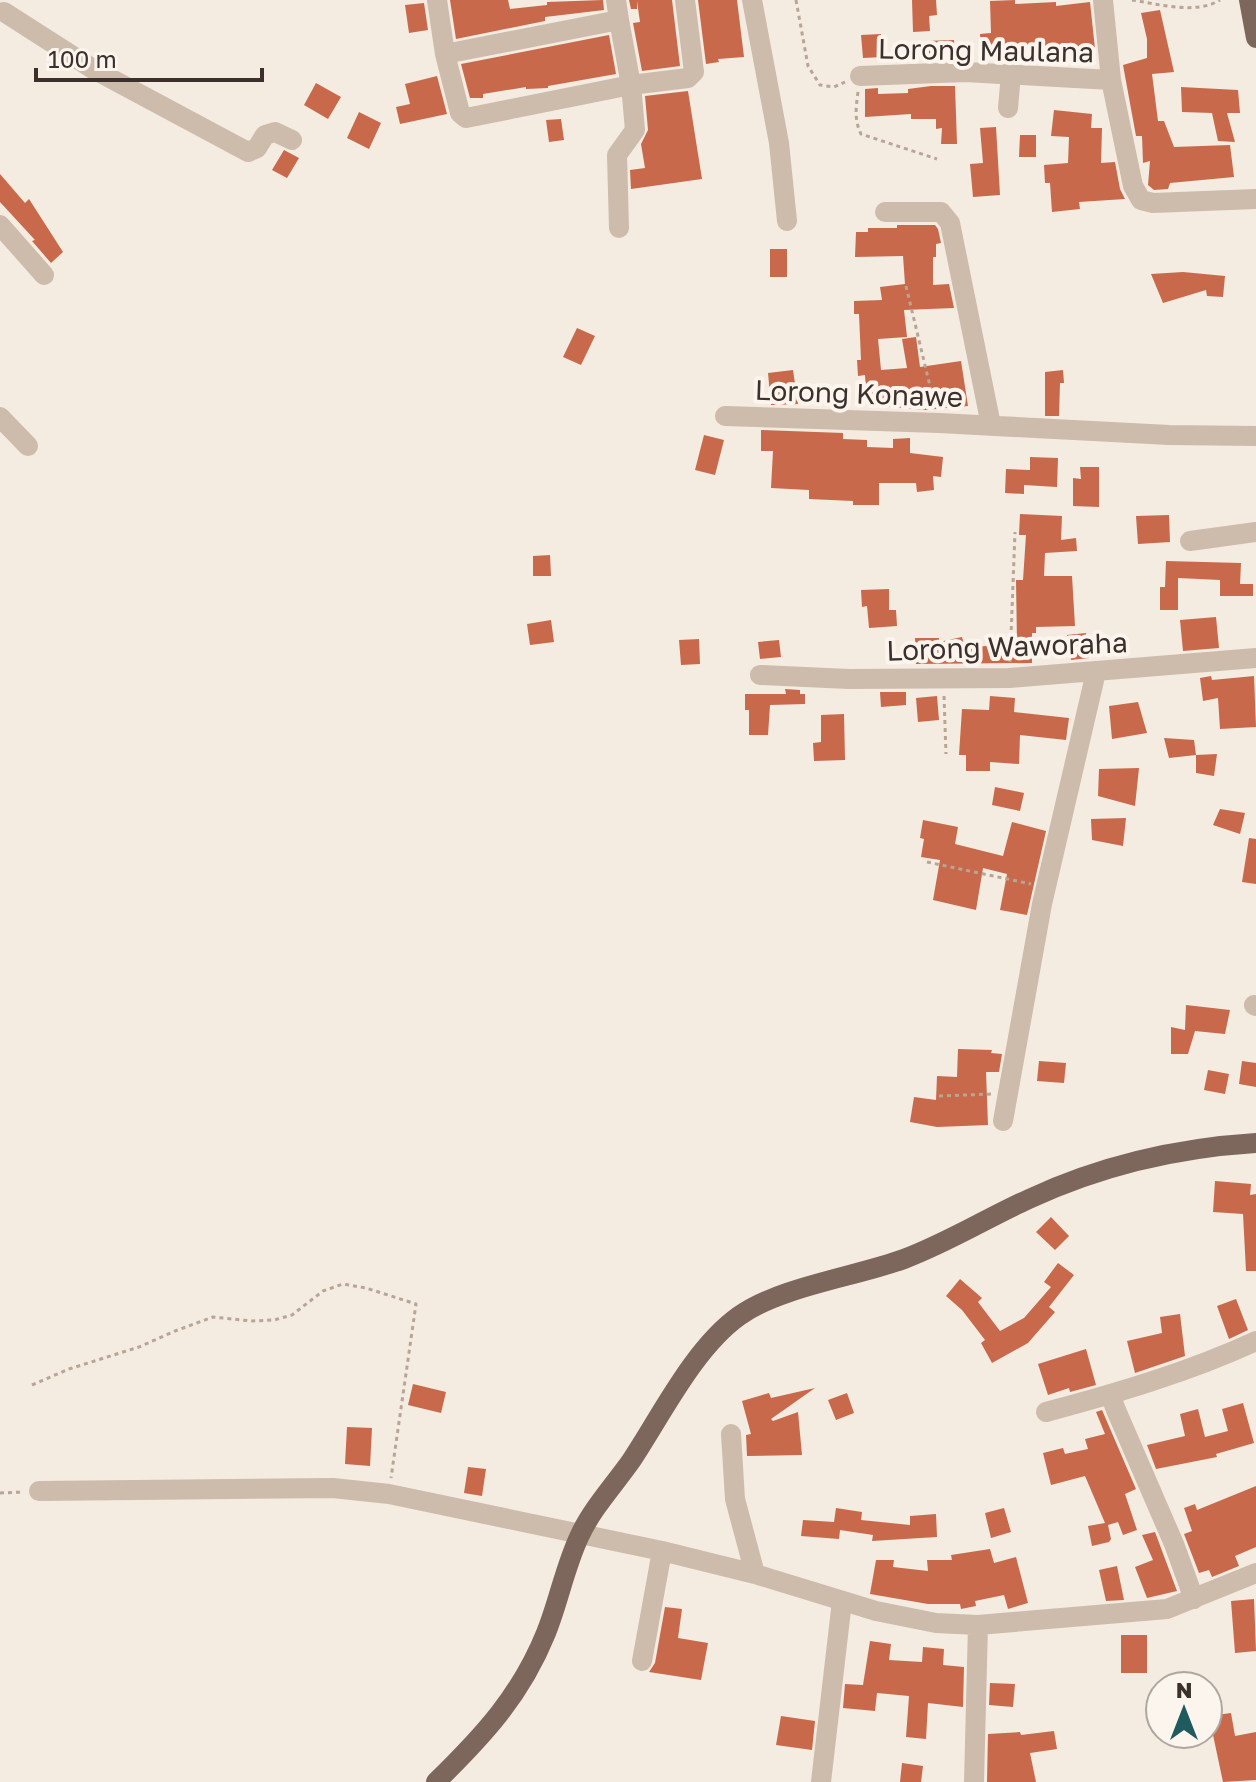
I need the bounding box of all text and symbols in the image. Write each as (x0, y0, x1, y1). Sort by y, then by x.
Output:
scale bar (36, 32, 262, 82)
street label: Lorong Maulana (878, 32, 1094, 68)
text: 100 m (48, 44, 117, 73)
street label: Lorong Konawe (754, 373, 964, 413)
street label: Lorong Waworaha (886, 625, 1128, 667)
north arrow (1144, 1670, 1224, 1750)
text: N (1176, 1676, 1192, 1703)

